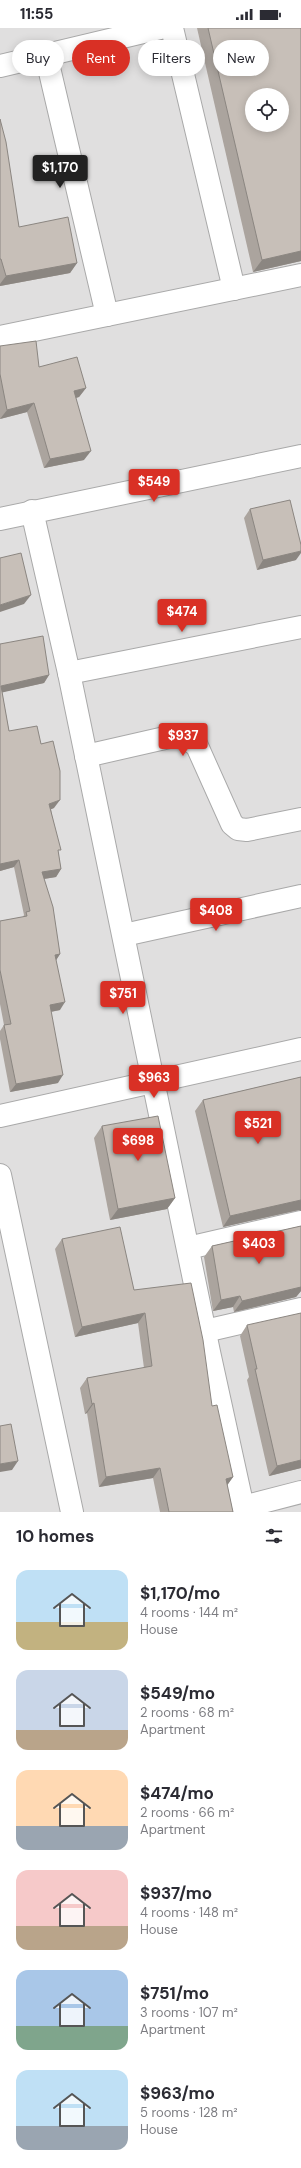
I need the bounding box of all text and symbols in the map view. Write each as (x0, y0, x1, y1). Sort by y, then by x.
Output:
text: 11:55 (20, 4, 53, 24)
chip: Buy (12, 40, 64, 76)
chip: Rent (72, 40, 130, 76)
chip: Filters (138, 40, 205, 76)
chip: New (213, 40, 269, 76)
map controls (245, 88, 289, 132)
button: locate (245, 88, 289, 132)
pin: $1,170 (27, 155, 93, 189)
text: $1,170 (42, 159, 78, 176)
pin: $549 (130, 469, 178, 503)
text: $549 (138, 473, 170, 490)
pin: $474 (158, 599, 206, 633)
text: $474 (166, 603, 198, 620)
pin: $937 (159, 723, 207, 757)
text: $937 (168, 727, 198, 744)
pin: $408 (192, 898, 240, 932)
text: $408 (199, 902, 233, 919)
pin: $751 (99, 981, 147, 1015)
text: $751 (109, 985, 137, 1002)
pin: $963 (130, 1065, 178, 1099)
text: $963 (138, 1069, 170, 1086)
pin: $521 (234, 1111, 282, 1145)
text: $521 (244, 1115, 272, 1132)
pin: $698 (114, 1128, 162, 1162)
text: $698 (122, 1132, 154, 1149)
pin: $403 (235, 1231, 283, 1265)
text: $403 (242, 1235, 276, 1252)
text: 10 homes (16, 1525, 94, 1547)
icon: filters (263, 1525, 285, 1547)
text: $1,170/mo (140, 1582, 220, 1604)
icon: home (48, 1586, 96, 1634)
text: 4 rooms · 144 m² (140, 1604, 238, 1621)
text: House (140, 1621, 178, 1638)
text: $549/mo (140, 1682, 215, 1704)
icon: home (48, 1686, 96, 1734)
text: 2 rooms · 68 m² (140, 1704, 234, 1721)
text: Apartment (140, 1721, 205, 1738)
text: $474/mo (140, 1782, 214, 1804)
icon: home (48, 1786, 96, 1834)
text: 2 rooms · 66 m² (140, 1804, 234, 1821)
text: Apartment (140, 1821, 205, 1838)
text: $937/mo (140, 1882, 212, 1904)
icon: home (48, 1886, 96, 1934)
text: 4 rooms · 148 m² (140, 1904, 238, 1921)
text: House (140, 1921, 178, 1938)
text: $751/mo (140, 1982, 209, 2004)
icon: home (48, 1986, 96, 2034)
text: 3 rooms · 107 m² (140, 2004, 238, 2021)
text: Apartment (140, 2021, 205, 2038)
text: $963/mo (140, 2082, 215, 2104)
icon: home (48, 2086, 96, 2134)
text: 5 rooms · 128 m² (140, 2104, 238, 2121)
text: House (140, 2121, 178, 2138)

